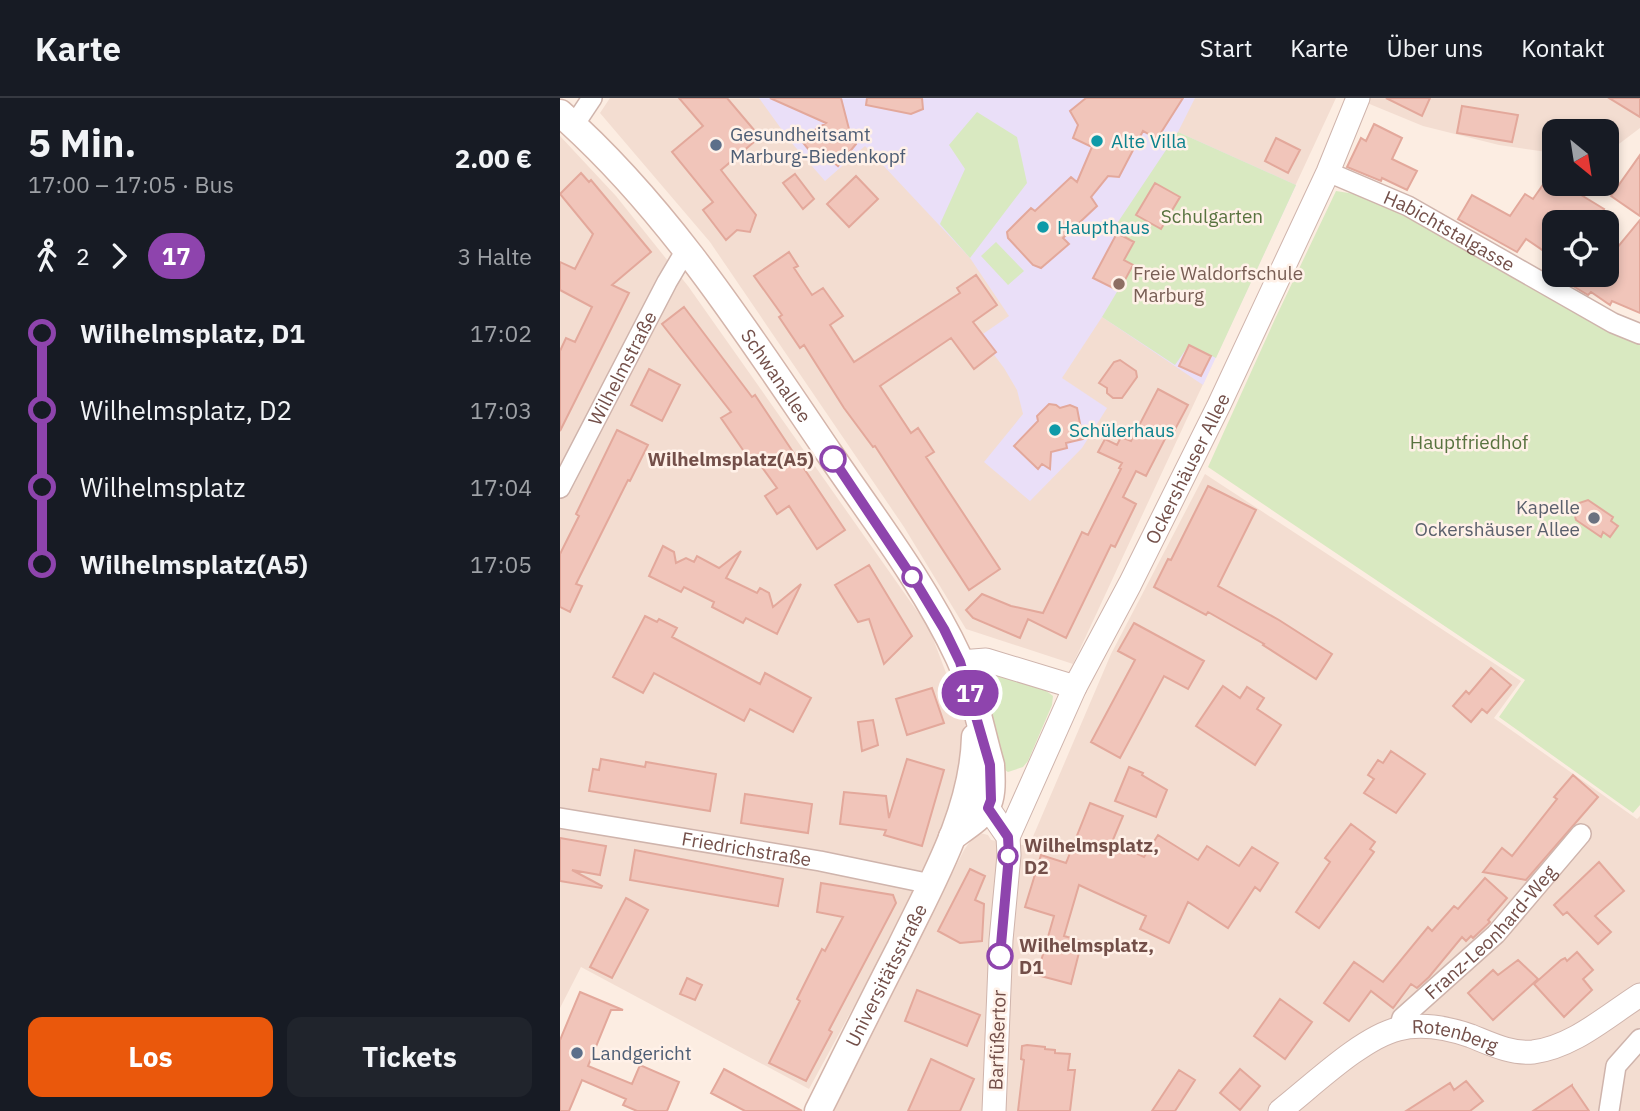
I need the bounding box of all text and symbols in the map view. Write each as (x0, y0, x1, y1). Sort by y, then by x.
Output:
text: Karte (35, 27, 121, 70)
text: Start (1200, 32, 1252, 64)
text: Karte (1290, 32, 1348, 64)
text: Über uns (1386, 32, 1483, 64)
text: Kontakt (1521, 32, 1605, 64)
text: 5 Min. (28, 118, 136, 167)
north arrow (1542, 119, 1619, 196)
map controls (1542, 119, 1619, 287)
place label: Gesundheitsamt Marburg-Biedenkopf (730, 122, 906, 168)
place label: Alte Villa (1111, 129, 1186, 153)
marker: Alte Villa (1089, 133, 1105, 149)
marker: Gesundheitsamt Marburg-Biedenkopf (708, 137, 724, 153)
text: 2.00 € (455, 141, 532, 175)
text: 17:00 – 17:05 · Bus (28, 169, 234, 199)
street label: Habichtstalgasse (1380, 185, 1519, 277)
park label: Schulgarten (1161, 204, 1263, 228)
button: locate (1542, 210, 1619, 287)
place label: Haupthaus (1057, 215, 1150, 239)
marker: Haupthaus (1035, 219, 1051, 235)
icon: walk (28, 237, 66, 275)
icon: forward (100, 237, 138, 275)
text: 17 (162, 240, 191, 272)
text: 2 (76, 241, 90, 271)
text: 3 Halte (457, 241, 532, 271)
place label: Freie Waldorfschule Marburg (1133, 261, 1303, 307)
marker: Freie Waldorfschule Marburg (1111, 276, 1127, 292)
street label: Wilhelmstraße (583, 307, 662, 429)
text: Wilhelmsplatz, D1 (80, 316, 305, 350)
text: 17:02 (470, 318, 532, 348)
street label: Schwanallee (736, 324, 817, 427)
street label: Ockershäuser Allee (1140, 389, 1235, 548)
text: Wilhelmsplatz, D2 (80, 393, 292, 427)
text: 17:03 (470, 395, 532, 425)
place label: Schülerhaus (1069, 418, 1175, 442)
marker: Schülerhaus (1047, 422, 1063, 438)
park label: Hauptfriedhof (1410, 430, 1528, 454)
marker: Wilhelmsplatz(A5) (820, 446, 846, 472)
place label: Wilhelmsplatz(A5) (648, 447, 814, 471)
text: Wilhelmsplatz (80, 470, 245, 504)
text: 17:04 (470, 472, 532, 502)
place label: Kapelle Ockershäuser Allee (1414, 495, 1580, 541)
marker: Kapelle Ockershäuser Allee (1586, 510, 1602, 526)
text: Wilhelmsplatz(A5) (80, 547, 308, 581)
text: 17:05 (470, 549, 532, 579)
unlabelled marker (902, 567, 922, 587)
line badge: 17 (938, 670, 1002, 716)
text: 17 (956, 677, 984, 709)
street label: Friedrichstraße (680, 826, 813, 871)
place label: Wilhelmsplatz, D2 (1024, 833, 1159, 879)
marker: Wilhelmsplatz, D2 (998, 846, 1018, 866)
street label: Franz-Leonhard-Weg (1420, 860, 1561, 1004)
street label: Universitätsstraße (840, 900, 932, 1051)
place label: Wilhelmsplatz, D1 (1019, 933, 1154, 979)
marker: Wilhelmsplatz, D1 (987, 943, 1013, 969)
street label: Barfüßertor (983, 989, 1011, 1091)
street label: Rotenberg (1412, 1014, 1501, 1058)
button: Los (28, 1017, 273, 1097)
button: Tickets (287, 1017, 532, 1097)
place label: Landgericht (591, 1041, 692, 1065)
marker: Landgericht (569, 1045, 585, 1061)

